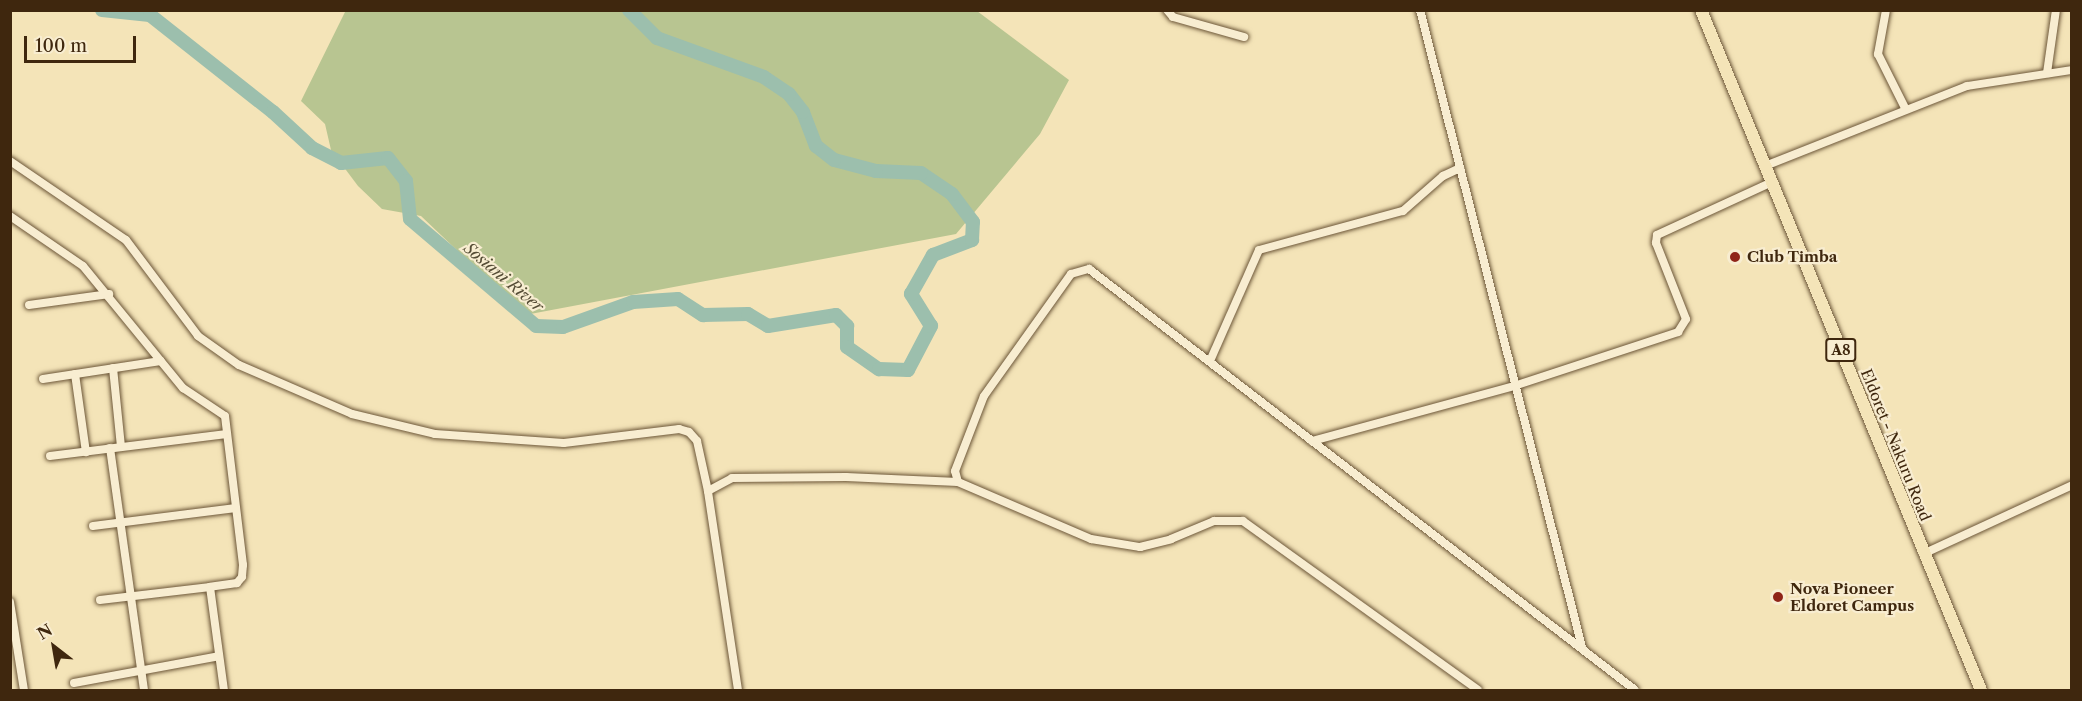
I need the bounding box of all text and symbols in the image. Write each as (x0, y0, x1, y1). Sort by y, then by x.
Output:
scale bar (27, 24, 140, 62)
text: 100 m (35, 35, 87, 57)
water label: Sosiani River (460, 238, 548, 316)
place label: Club Timba (1747, 248, 1838, 266)
marker: Club Timba (1728, 250, 1742, 264)
road number: A8 (1824, 339, 1858, 361)
street label: Eldoret - Nakuru Road (1857, 366, 1935, 524)
place label: Nova Pioneer Eldoret Campus (1790, 579, 1914, 614)
marker: Nova Pioneer Eldoret Campus (1771, 590, 1785, 604)
north arrow (24, 617, 84, 677)
text: N (34, 619, 56, 644)

